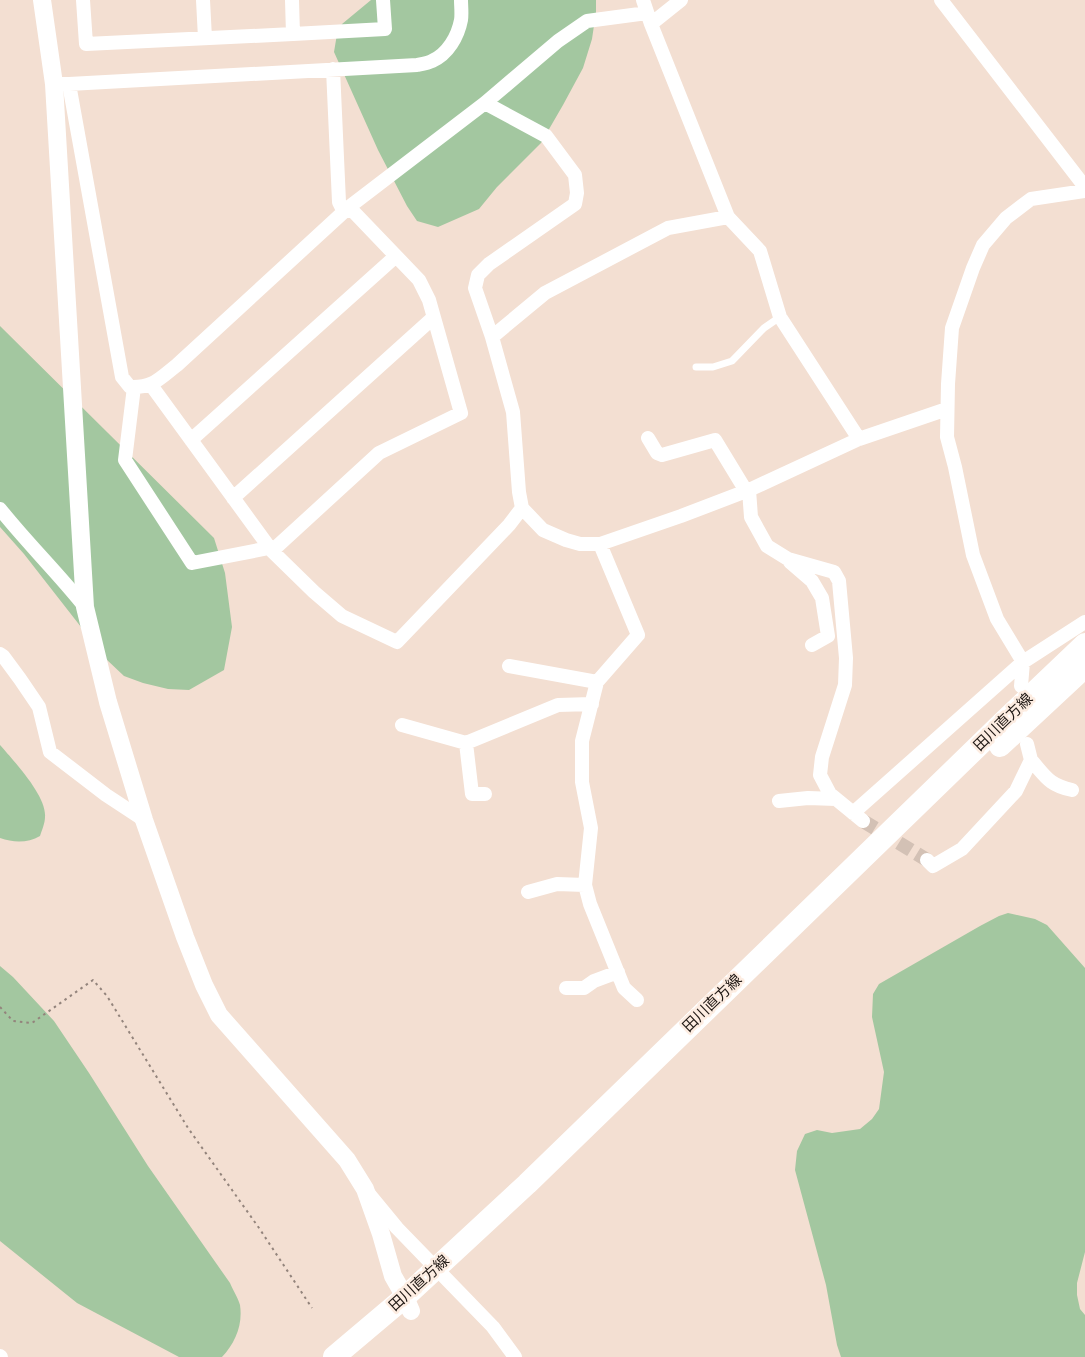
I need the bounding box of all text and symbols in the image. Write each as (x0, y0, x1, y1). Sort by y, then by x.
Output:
street label: 田川直方線 (970, 689, 1036, 754)
street label: 田川直方線 (679, 970, 745, 1035)
street label: 田川直方線 (385, 1251, 452, 1314)

